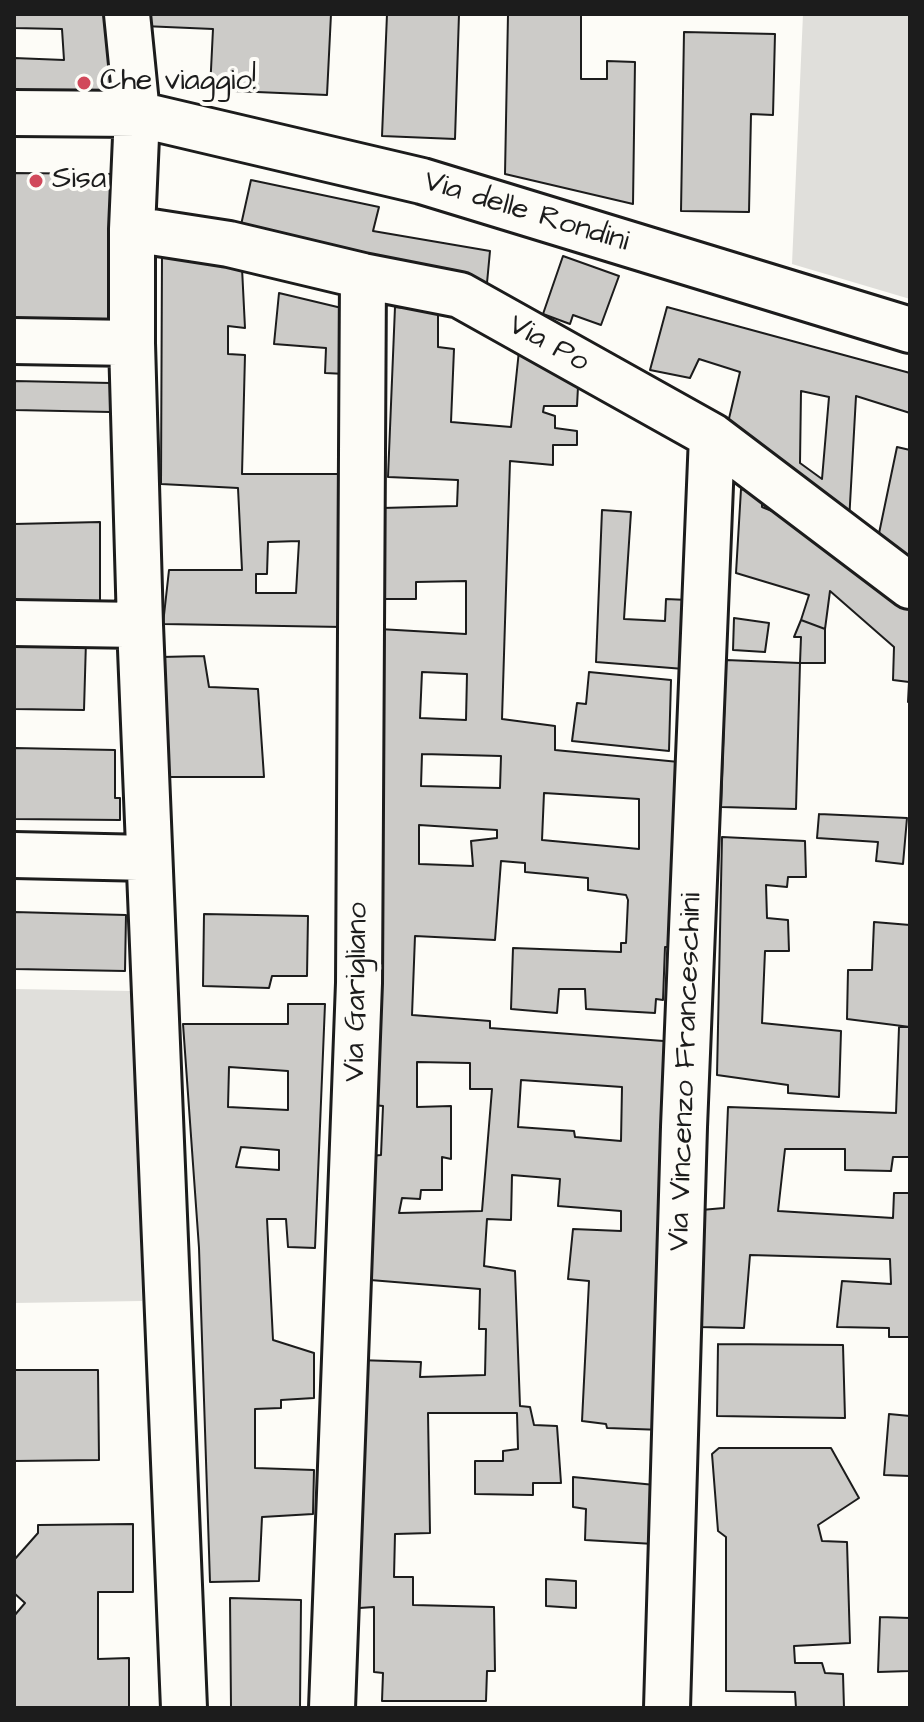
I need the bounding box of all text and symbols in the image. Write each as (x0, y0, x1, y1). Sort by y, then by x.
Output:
place label: Che viaggio! (100, 65, 256, 101)
marker: Che viaggio! (75, 74, 93, 92)
place label: Sisa (52, 163, 106, 199)
street label: Via delle Rondini (419, 165, 633, 261)
marker: Sisa (27, 172, 45, 190)
street label: Via Po (501, 308, 595, 382)
street label: Via Vincenzo Franceschini (663, 892, 711, 1252)
street label: Via Garigliano (338, 902, 378, 1082)

